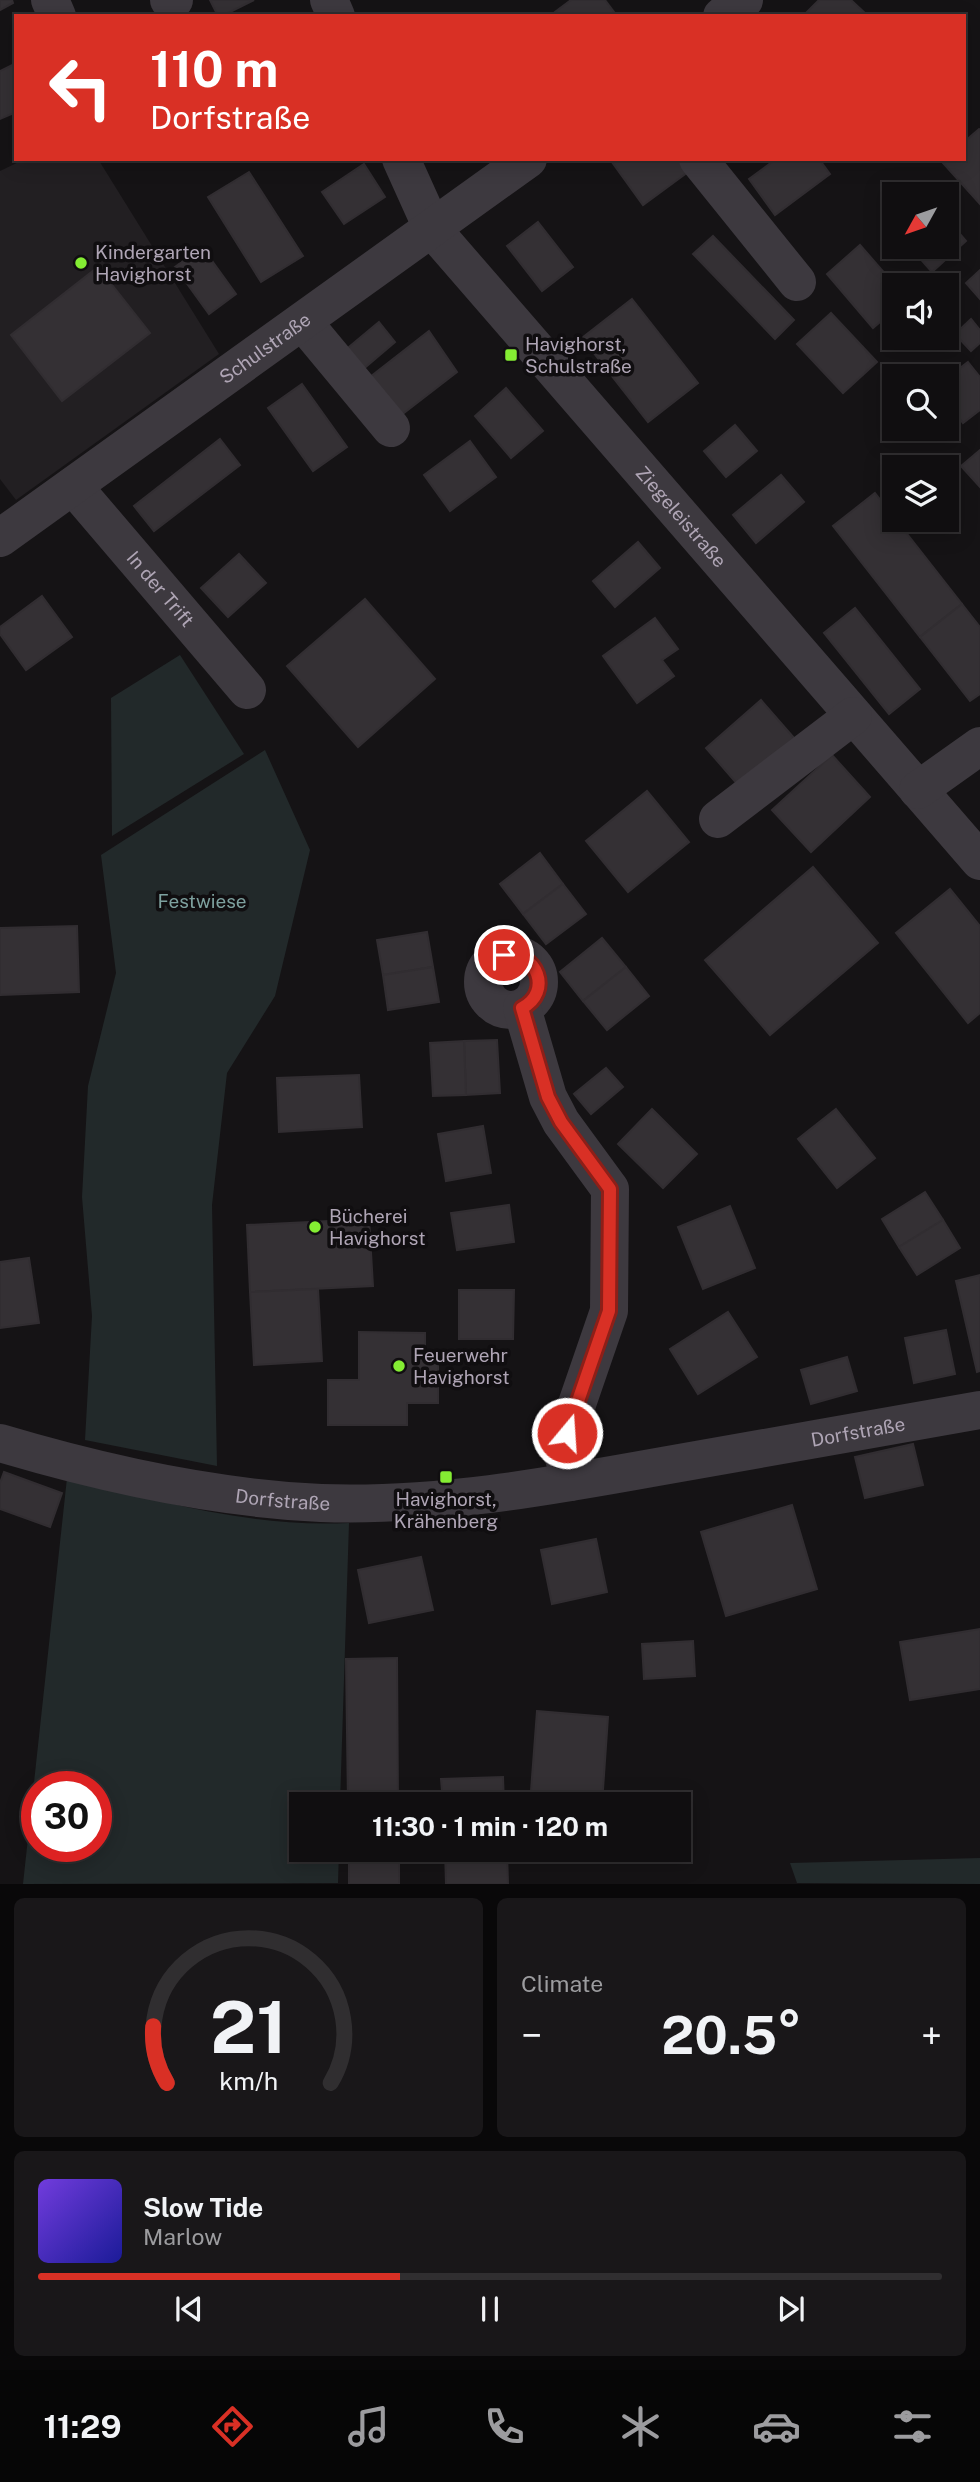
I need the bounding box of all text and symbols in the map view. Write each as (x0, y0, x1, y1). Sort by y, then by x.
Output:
text: 110 m (150, 40, 278, 98)
icon: left (35, 42, 126, 133)
text: Dorfstraße (150, 99, 310, 136)
north arrow (882, 182, 959, 259)
map controls (882, 182, 959, 532)
place label: Kindergarten Havighorst (95, 241, 211, 285)
marker: Kindergarten Havighorst (73, 255, 89, 271)
button: sound (882, 273, 959, 350)
street label: Schulstraße (215, 308, 315, 388)
place label: Havighorst, Schulstraße (525, 333, 632, 377)
marker: Havighorst, Schulstraße (503, 347, 519, 363)
button: search (882, 364, 959, 441)
button: layers (882, 455, 959, 532)
street label: Ziegeleistraße (632, 461, 731, 572)
street label: In der Trift (122, 547, 199, 631)
park label: Festwiese (157, 890, 247, 912)
pin (474, 925, 534, 985)
icon: arrive (485, 936, 523, 974)
place label: Bücherei Havighorst (329, 1205, 426, 1249)
marker: Bücherei Havighorst (307, 1219, 323, 1235)
place label: Feuerwehr Havighorst (413, 1344, 510, 1388)
marker: Feuerwehr Havighorst (391, 1358, 407, 1374)
position arrow (530, 1396, 604, 1470)
street label: Dorfstraße (809, 1412, 907, 1451)
marker: Havighorst, Krähenberg (438, 1469, 454, 1485)
street label: Dorfstraße (234, 1484, 331, 1514)
place label: Havighorst, Krähenberg (394, 1488, 498, 1532)
speed limit sign: 30 (21, 1771, 112, 1862)
text: 11:30 · 1 min · 120 m (372, 1811, 608, 1842)
text: Climate (521, 1970, 603, 1997)
text: 21 (210, 1985, 287, 2070)
text: 20.5° (661, 2005, 802, 2066)
text: − (521, 2013, 542, 2058)
text: + (921, 2013, 942, 2058)
text: km/h (219, 2066, 278, 2096)
text: Slow Tide (143, 2192, 263, 2223)
text: Marlow (143, 2223, 222, 2250)
icon: previous (170, 2290, 208, 2328)
icon: pause (471, 2290, 509, 2328)
icon: next (772, 2290, 810, 2328)
icon: directions (208, 2402, 257, 2451)
icon: music (344, 2402, 393, 2451)
icon: phone (480, 2402, 529, 2451)
icon: climate (616, 2402, 665, 2451)
icon: car (752, 2402, 801, 2451)
icon: filters (888, 2402, 937, 2451)
text: 11:29 (43, 2408, 122, 2445)

